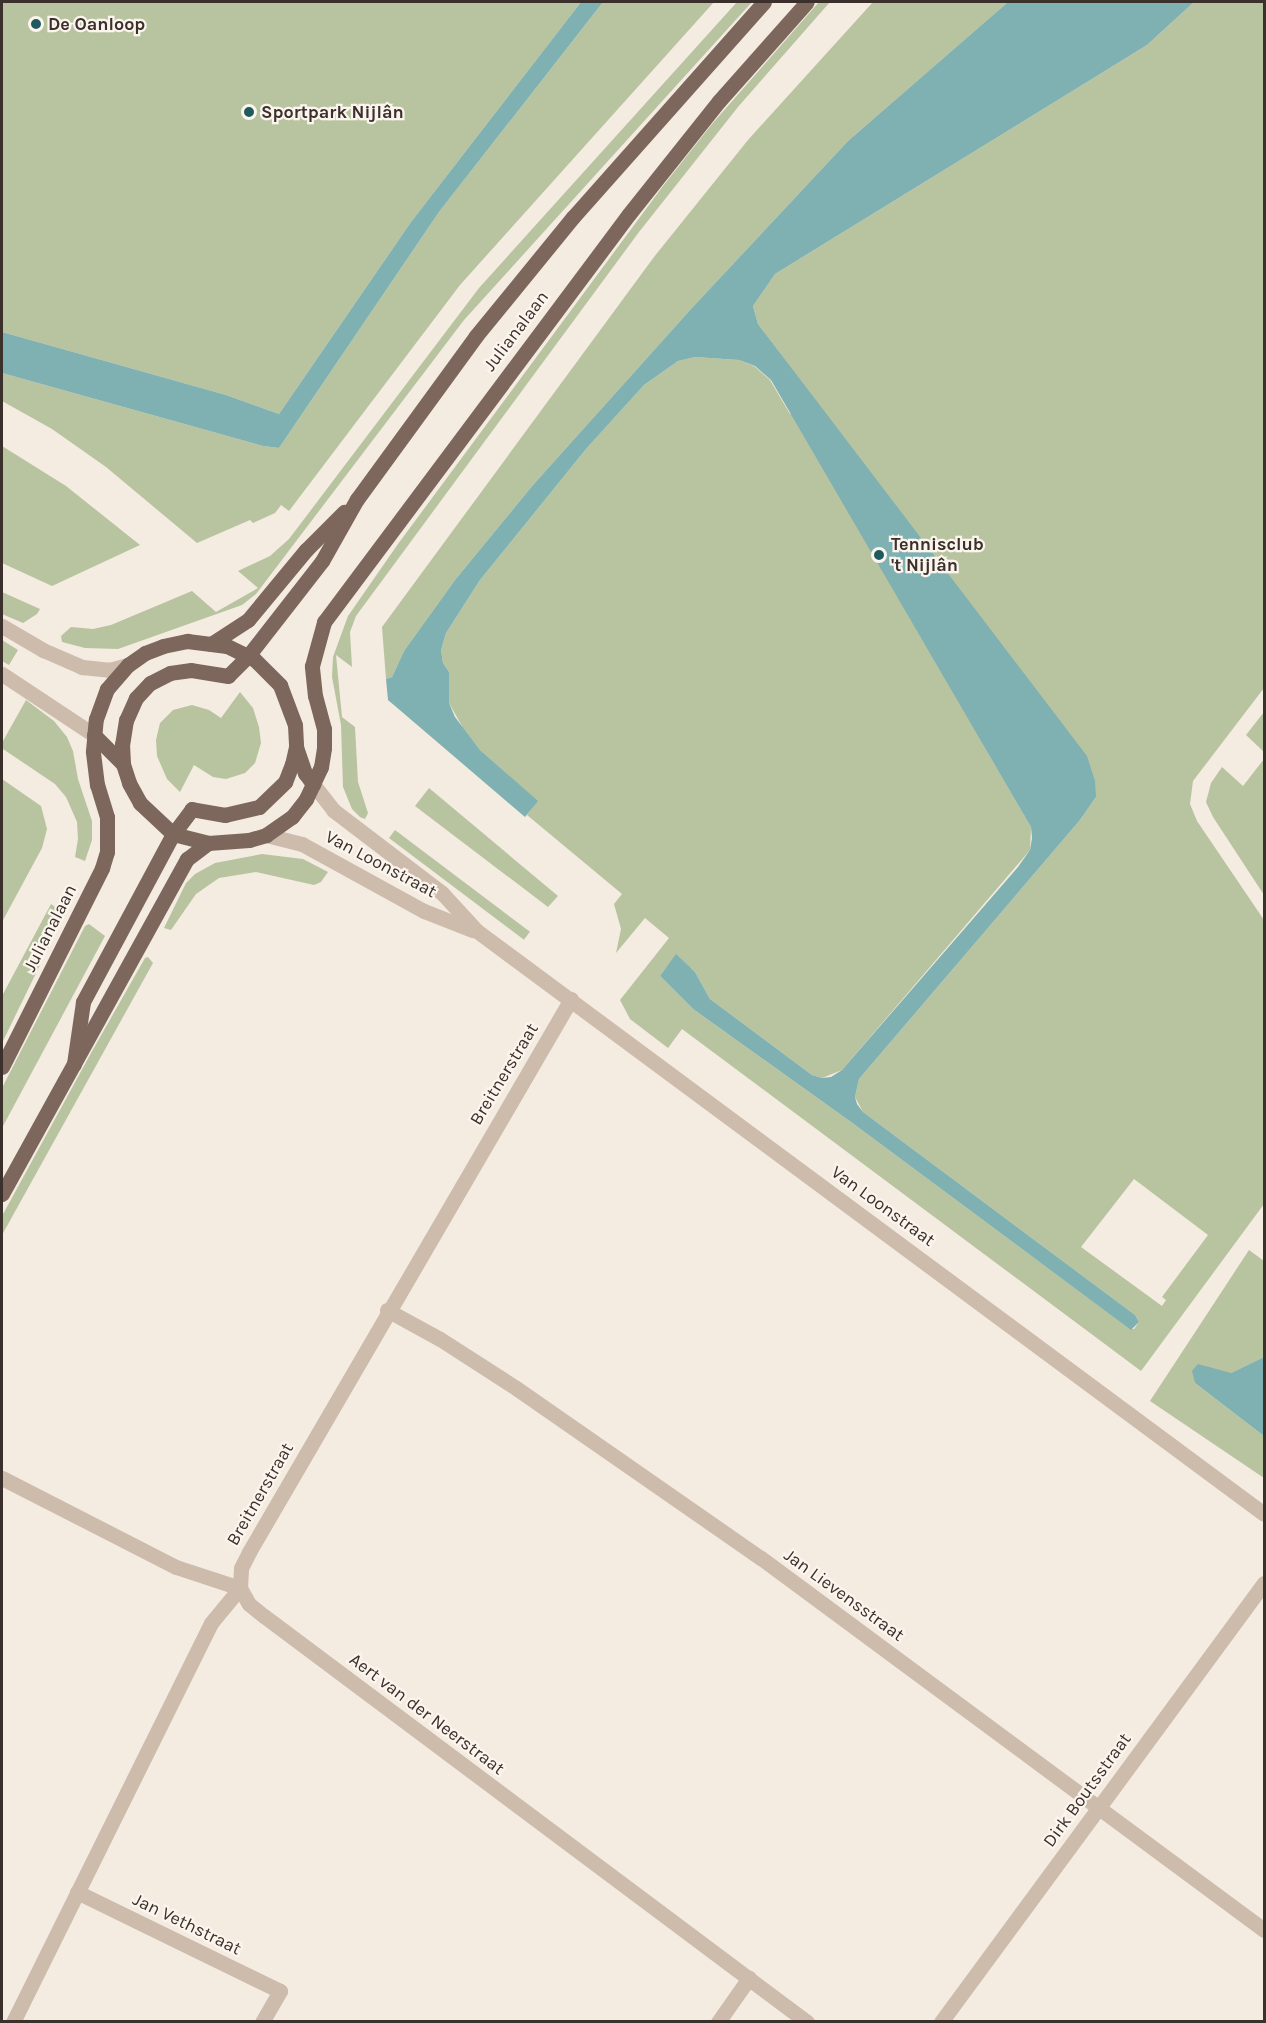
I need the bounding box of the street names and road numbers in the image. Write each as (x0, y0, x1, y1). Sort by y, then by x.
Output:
street label: Julianalaan (479, 287, 553, 375)
street label: Van Loonstraat (322, 826, 440, 902)
street label: Julianalaan (19, 881, 81, 975)
street label: Breitnerstraat (465, 1019, 543, 1129)
street label: Van Loonstraat (827, 1161, 939, 1251)
street label: Breitnerstraat (222, 1439, 298, 1549)
street label: Jan Lievensstraat (780, 1544, 908, 1646)
street label: Aert van der Neerstraat (345, 1649, 509, 1779)
street label: Dirk Boutsstraat (1038, 1729, 1136, 1851)
street label: Jan Vethstraat (129, 1888, 245, 1960)

